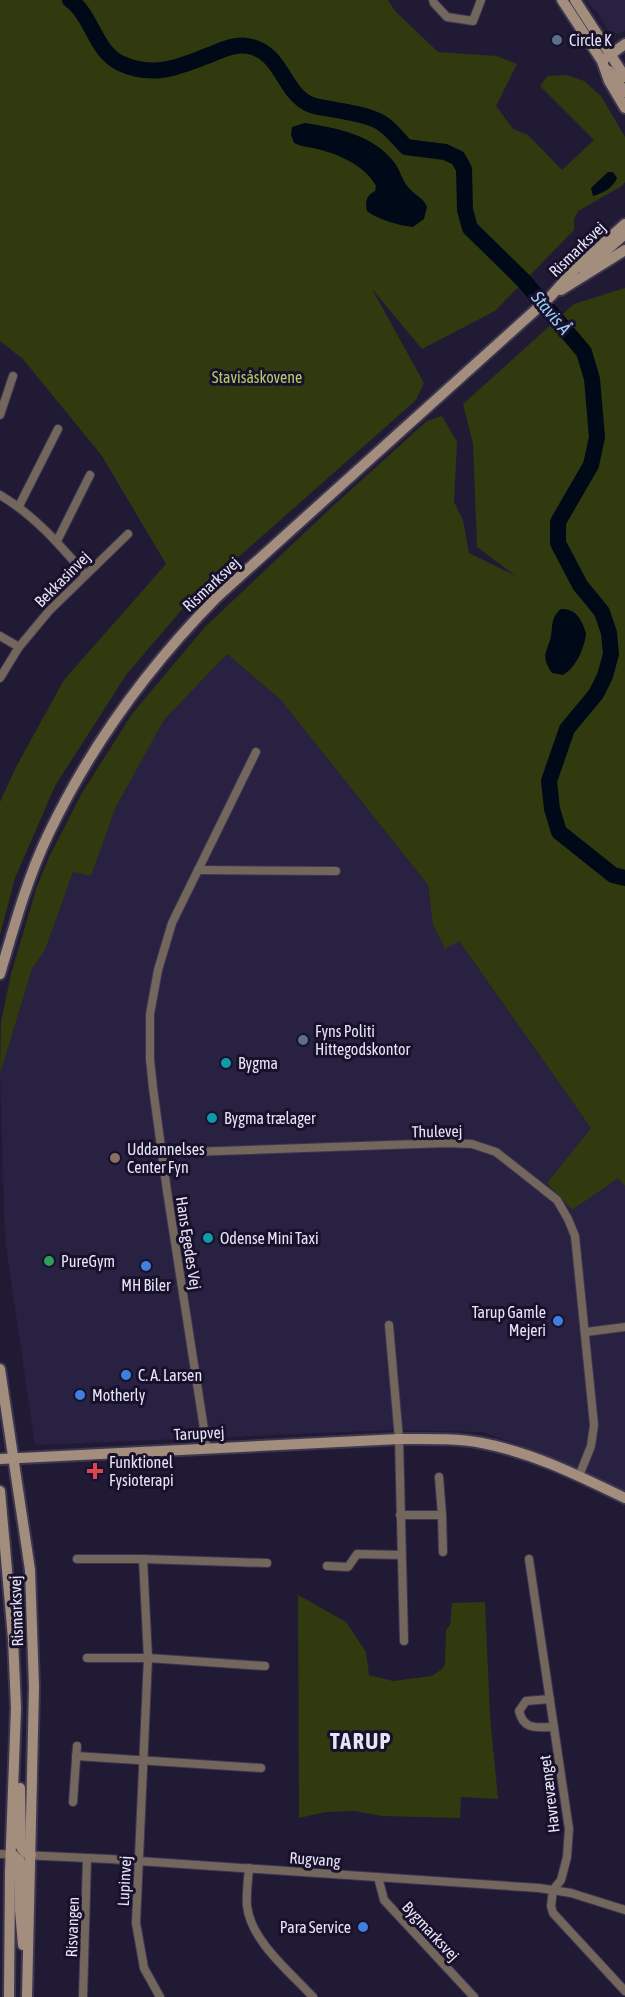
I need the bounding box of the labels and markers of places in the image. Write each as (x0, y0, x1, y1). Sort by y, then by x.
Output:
place label: Circle K (569, 31, 612, 49)
marker: Circle K (550, 33, 564, 47)
place label: Fyns Politi Hittegodskontor (315, 1022, 411, 1059)
marker: Fyns Politi Hittegodskontor (296, 1033, 310, 1047)
place label: Bygma (238, 1054, 278, 1073)
marker: Bygma (219, 1056, 233, 1070)
place label: Bygma trælager (224, 1109, 316, 1128)
marker: Bygma trælager (205, 1111, 219, 1125)
place label: Uddannelses Center Fyn (127, 1140, 205, 1177)
marker: Uddannelses Center Fyn (108, 1151, 122, 1165)
place label: Odense Mini Taxi (220, 1229, 319, 1247)
marker: Odense Mini Taxi (201, 1231, 215, 1245)
place label: PureGym (61, 1252, 115, 1271)
marker: PureGym (42, 1254, 56, 1268)
marker: MH Biler (139, 1259, 153, 1273)
place label: MH Biler (121, 1276, 171, 1294)
place label: Tarup Gamle Mejeri (472, 1303, 546, 1340)
marker: Tarup Gamle Mejeri (551, 1314, 565, 1328)
place label: C. A. Larsen (138, 1366, 202, 1384)
marker: C. A. Larsen (119, 1368, 133, 1382)
place label: Motherly (92, 1386, 146, 1405)
marker: Motherly (73, 1388, 87, 1402)
place label: Funktionel Fysioterapi (109, 1453, 174, 1490)
marker: Funktionel Fysioterapi (86, 1462, 104, 1480)
place label: Para Service (280, 1918, 351, 1936)
marker: Para Service (356, 1920, 370, 1934)

